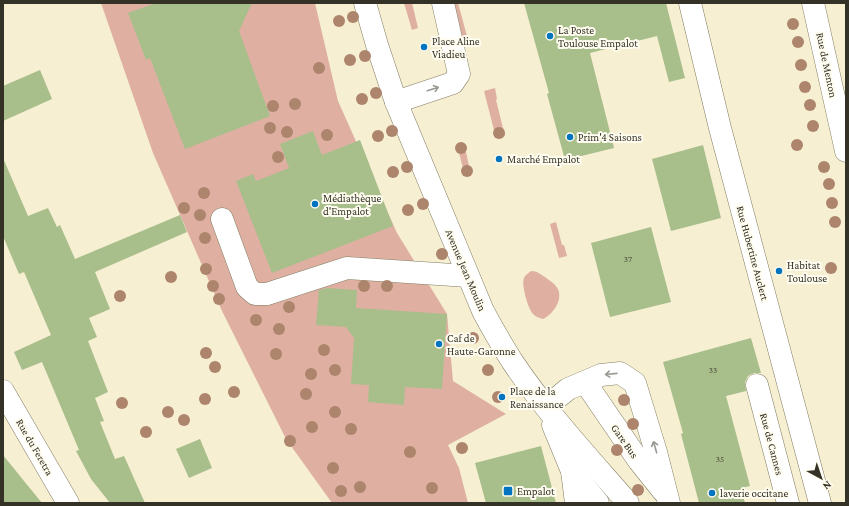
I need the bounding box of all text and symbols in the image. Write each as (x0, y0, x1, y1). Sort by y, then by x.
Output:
place label: La Poste Toulouse Empalot (558, 24, 638, 50)
marker: La Poste Toulouse Empalot (545, 31, 555, 41)
street label: Rue de Menton (814, 31, 840, 99)
place label: Place Aline Viadieu (432, 35, 480, 60)
marker: Place Aline Viadieu (419, 42, 429, 52)
one-way arrow (427, 85, 439, 93)
place label: Prim'4 Saisons (578, 131, 642, 143)
marker: Prim'4 Saisons (565, 132, 575, 142)
place label: Marché Empalot (507, 153, 580, 166)
marker: Marché Empalot (494, 154, 504, 164)
place label: Médiathèque d'Empalot (323, 192, 382, 218)
marker: Médiathèque d'Empalot (310, 199, 320, 209)
street label: Rue Hubertine Auclert (735, 204, 771, 302)
street label: Avenue Jean Moulin (442, 227, 489, 313)
house number: 37 (624, 254, 632, 264)
place label: Habitat Toulouse (787, 259, 827, 284)
marker: Habitat Toulouse (774, 266, 784, 276)
place label: Caf de Haute-Garonne (447, 332, 516, 357)
marker: Caf de Haute-Garonne (434, 339, 444, 349)
house number: 33 (709, 365, 717, 375)
one-way arrow (605, 370, 618, 378)
place label: Place de la Renaissance (510, 385, 564, 410)
marker: Place de la Renaissance (497, 392, 507, 402)
street label: Rue de Cannes (758, 412, 786, 476)
street label: Rue du Feretra (14, 417, 56, 477)
street label: Gare Bus (609, 422, 641, 460)
one-way arrow (651, 441, 658, 454)
house number: 35 (716, 454, 724, 464)
north arrow (801, 458, 841, 498)
text: N (820, 479, 834, 493)
marker: Empalot (502, 485, 514, 497)
place label: Empalot (517, 485, 555, 498)
place label: laverie occitane (720, 487, 788, 499)
marker: laverie occitane (707, 488, 717, 498)

